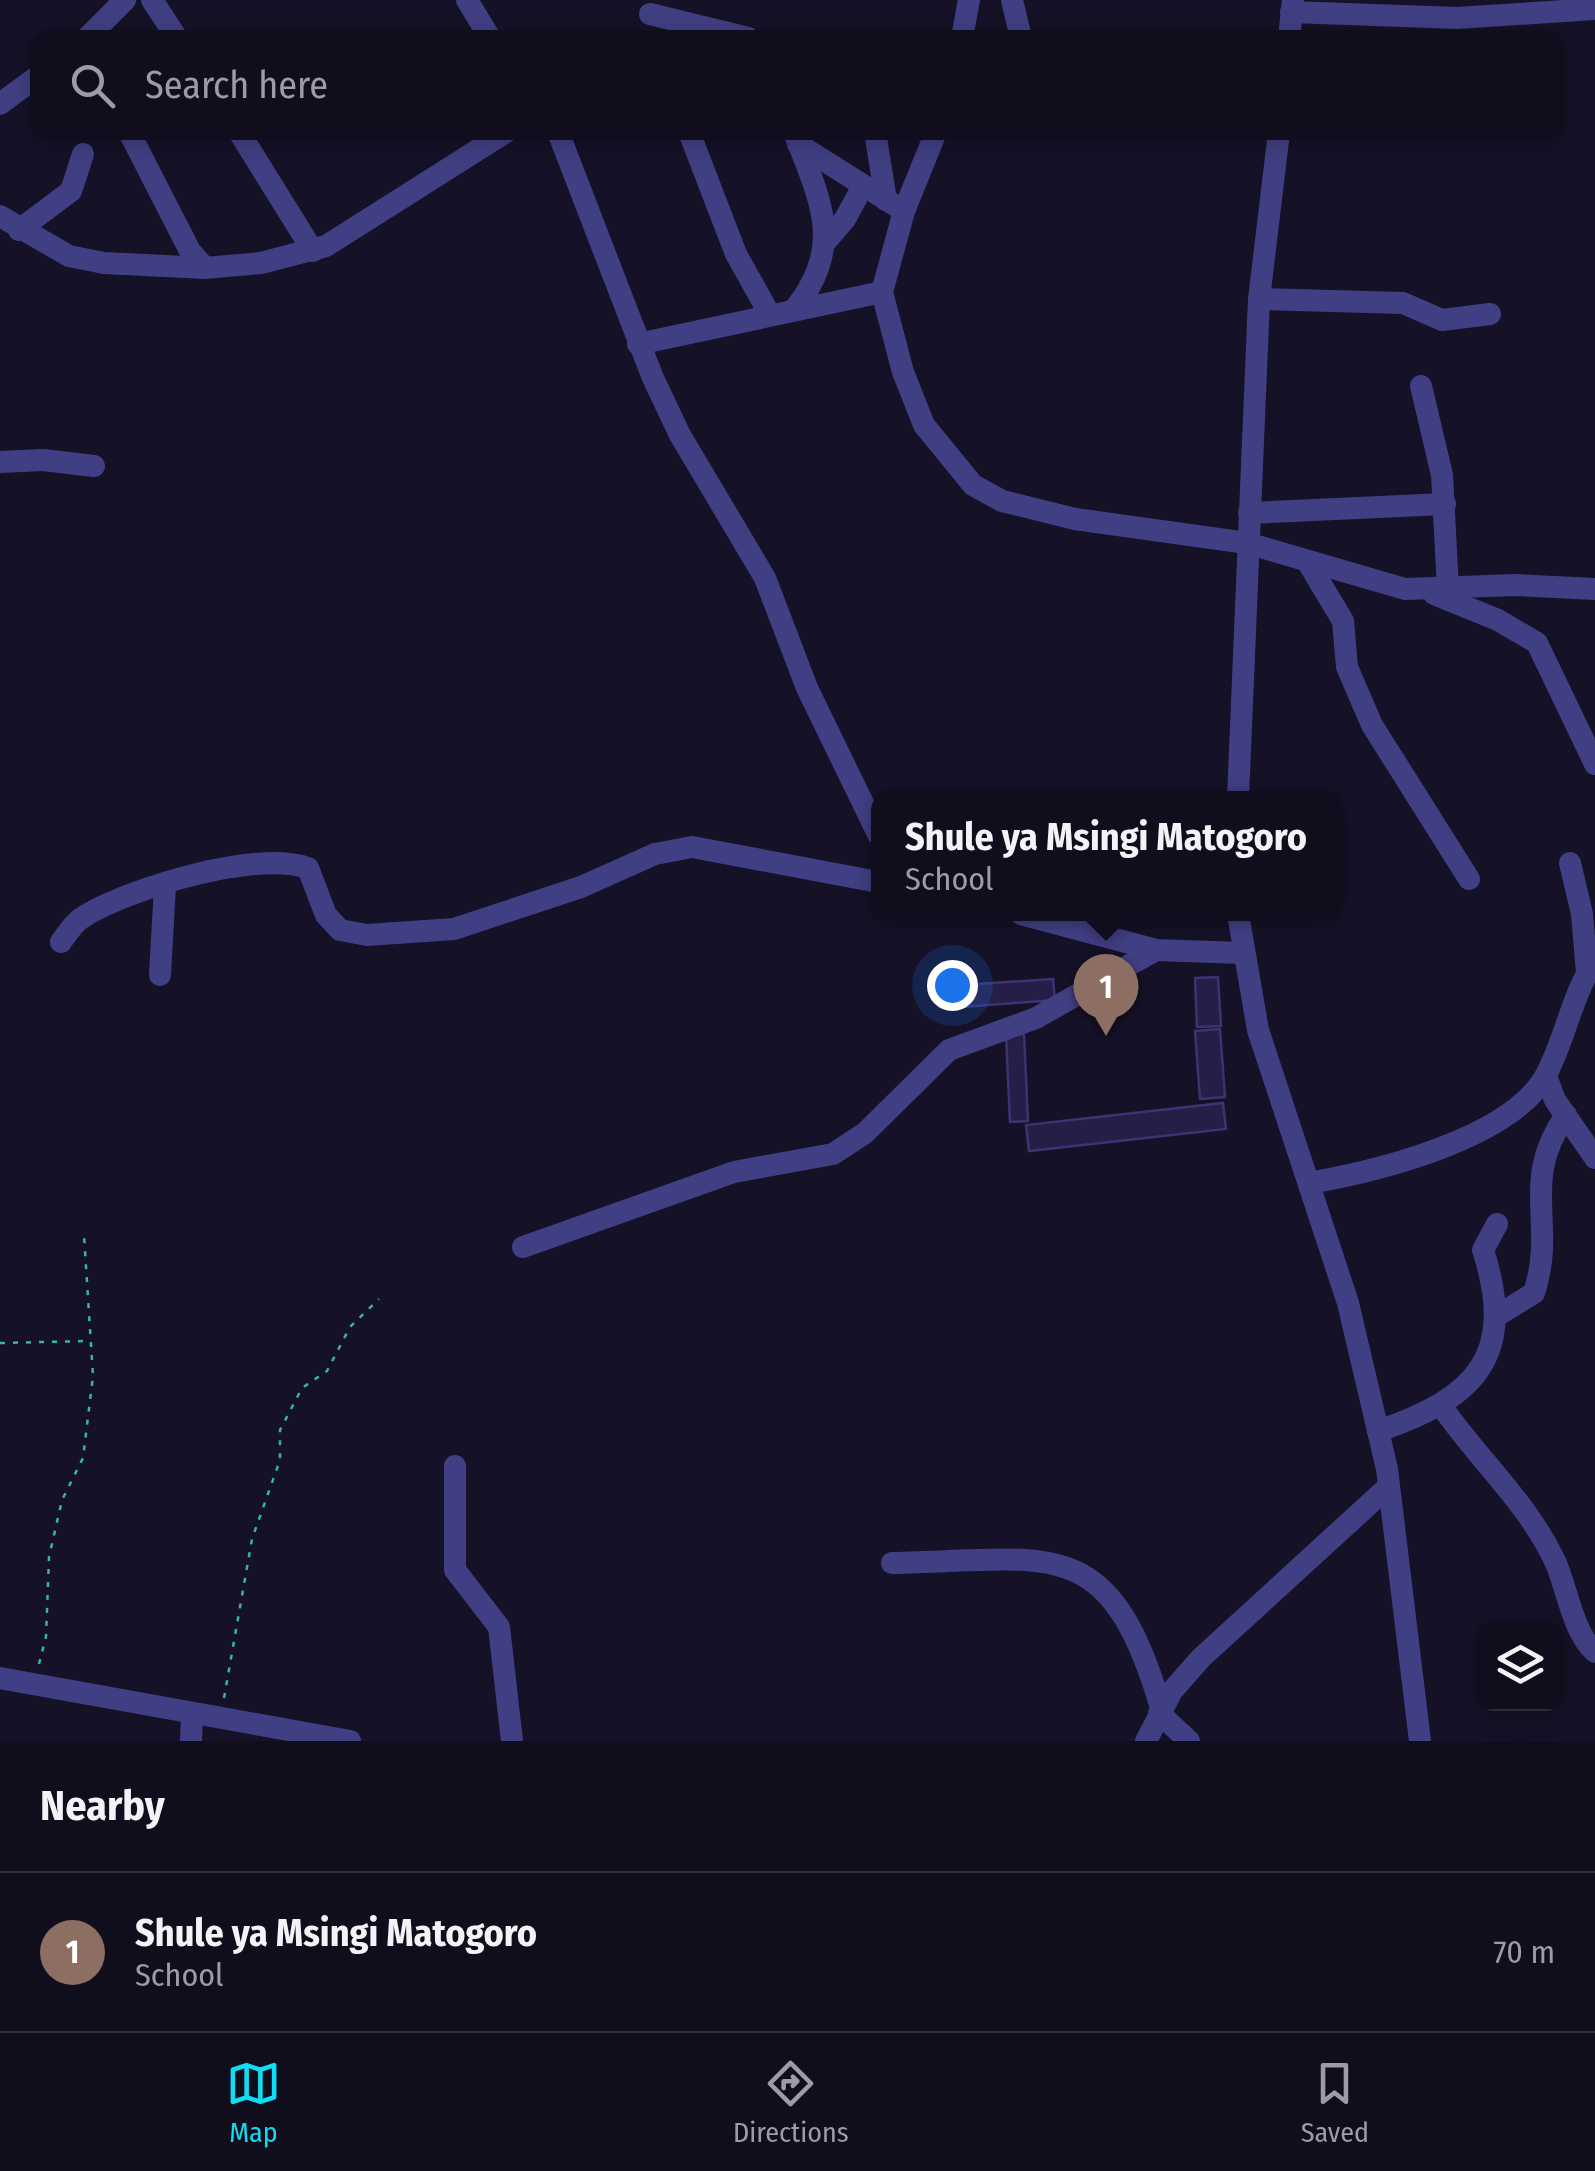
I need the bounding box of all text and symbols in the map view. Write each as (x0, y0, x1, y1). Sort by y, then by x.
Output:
search box (30, 30, 1565, 140)
icon: search (65, 58, 120, 113)
text: Search here (145, 62, 328, 108)
popup (871, 791, 1341, 921)
text: Shule ya Msingi Matogoro (905, 814, 1307, 860)
text: School (905, 860, 994, 898)
pin: 1 (1074, 954, 1138, 1036)
your location (927, 960, 978, 1011)
map controls (1475, 1621, 1565, 1711)
button: layers (1475, 1621, 1565, 1711)
text: Nearby (40, 1781, 165, 1831)
text: Shule ya Msingi Matogoro (135, 1910, 537, 1956)
text: 1 (66, 1933, 79, 1971)
text: 70 m (1494, 1933, 1555, 1971)
text: School (135, 1956, 224, 1994)
tab: Map (226, 2056, 281, 2149)
tab: Directions (733, 2056, 849, 2149)
tab: Saved (1301, 2056, 1369, 2149)

